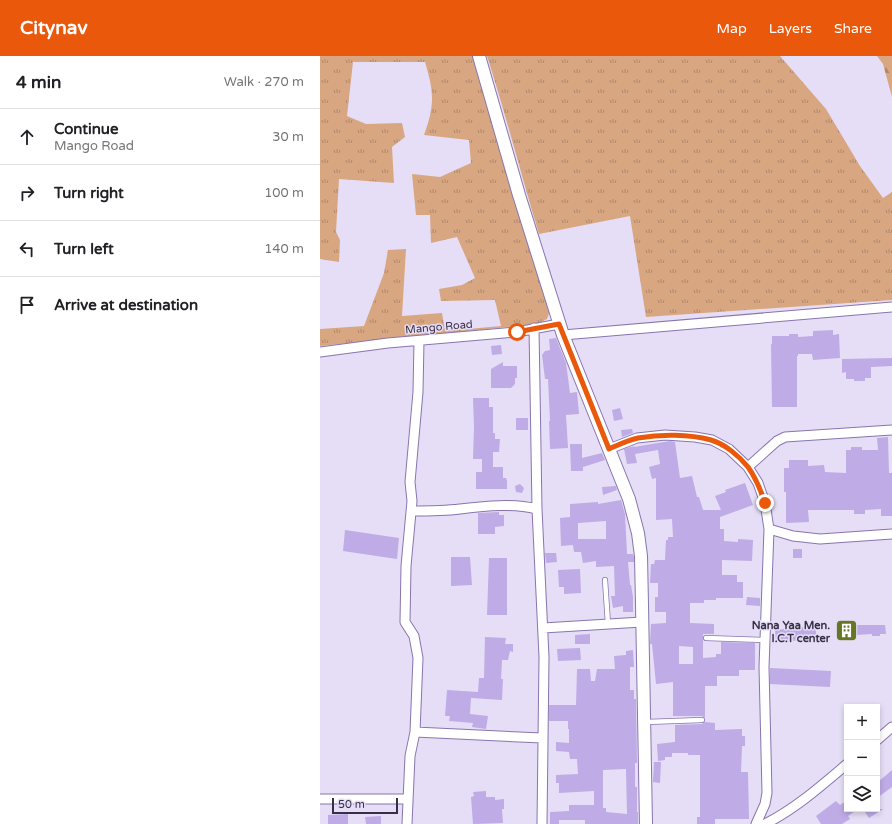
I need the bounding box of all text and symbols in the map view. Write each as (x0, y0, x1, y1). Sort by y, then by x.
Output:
text: Citynav (20, 17, 87, 39)
text: Map (717, 20, 747, 37)
text: Layers (769, 20, 812, 37)
text: Share (834, 20, 872, 37)
text: 4 min (16, 72, 61, 93)
text: Walk · 270 m (224, 74, 304, 90)
text: Continue (54, 120, 118, 138)
icon: ahead (16, 126, 38, 148)
text: 30 m (272, 129, 304, 145)
text: Mango Road (54, 138, 134, 154)
icon: right (16, 182, 38, 204)
text: Turn right (54, 184, 124, 202)
text: 100 m (264, 185, 304, 201)
icon: left (16, 238, 38, 260)
text: Turn left (54, 240, 114, 258)
text: 140 m (264, 241, 304, 257)
icon: arrive (16, 294, 38, 316)
text: Arrive at destination (54, 296, 198, 314)
street label: Mango Road (405, 318, 473, 336)
route start (508, 323, 526, 341)
route end (756, 494, 774, 512)
building icon: Nana Yaa Men. I.C.T center (833, 618, 859, 644)
place label: Nana Yaa Men. I.C.T center (752, 619, 831, 645)
map controls (844, 704, 880, 812)
button: + (844, 704, 880, 740)
button: − (844, 740, 880, 776)
button: layers (844, 776, 880, 812)
scale bar (332, 796, 398, 815)
text: 50 m (338, 798, 365, 811)

